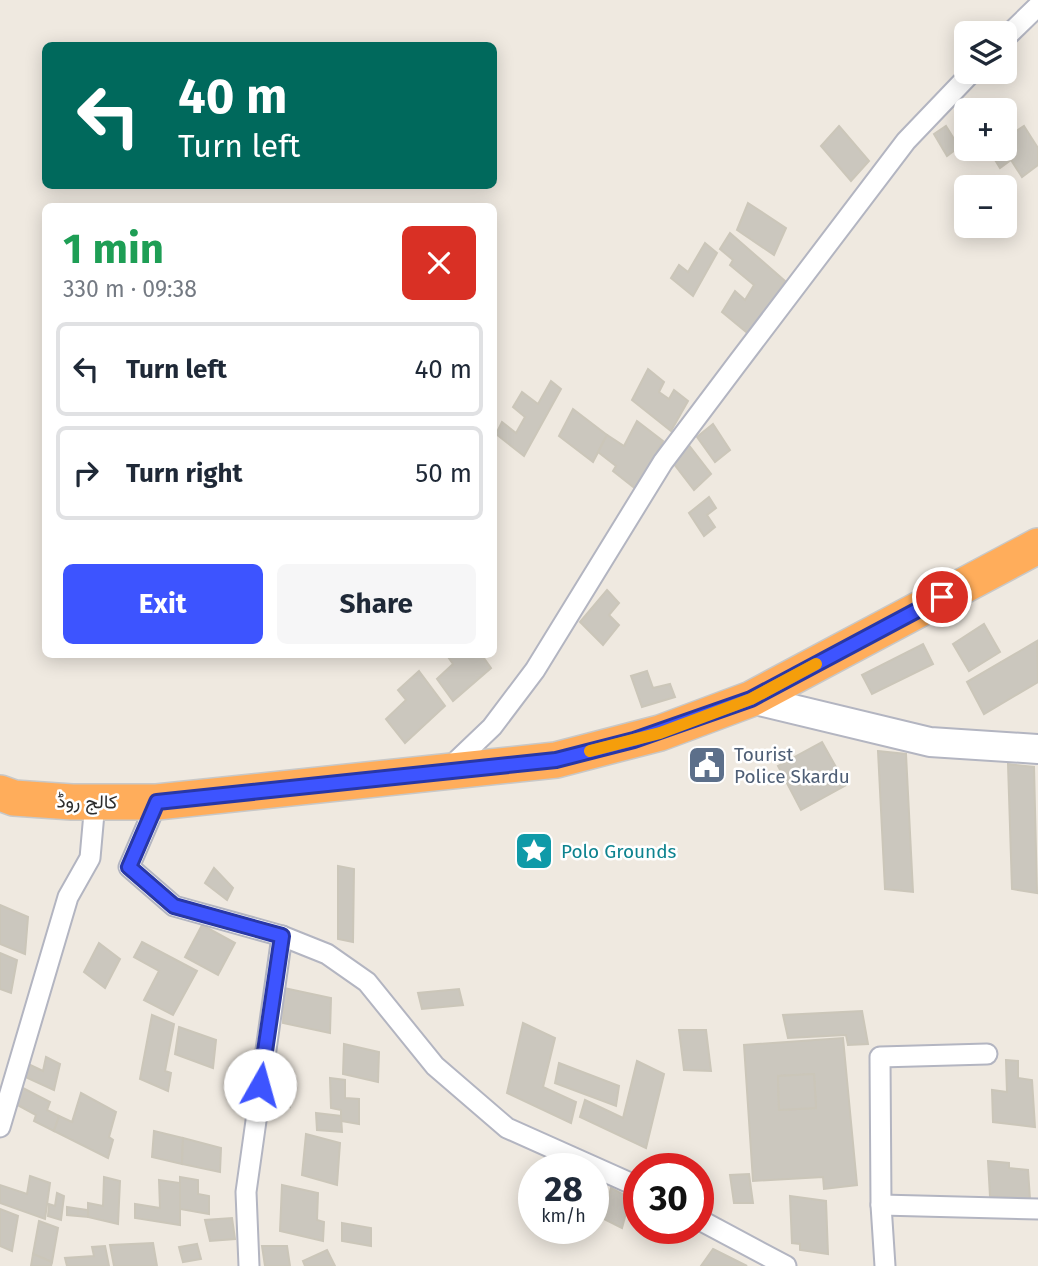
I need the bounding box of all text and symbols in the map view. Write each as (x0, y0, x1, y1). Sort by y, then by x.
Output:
map controls (954, 21, 1017, 238)
button: layers (954, 21, 1017, 84)
text: 40 m (178, 67, 287, 126)
icon: left (63, 70, 154, 161)
button: + (954, 98, 1017, 161)
text: Turn left (178, 127, 300, 165)
button: − (954, 175, 1017, 238)
text: 1 min (63, 224, 164, 274)
button: close (402, 226, 476, 300)
text: 330 m · 09:38 (63, 275, 197, 303)
icon: left (67, 350, 105, 388)
text: Turn left (126, 354, 227, 385)
text: 40 m (414, 354, 472, 385)
icon: right (67, 454, 105, 492)
text: Turn right (126, 458, 243, 489)
text: 50 m (415, 458, 472, 489)
button: Exit (63, 564, 263, 644)
button: Share (277, 564, 476, 644)
pin (912, 567, 972, 627)
icon: arrive (923, 578, 961, 616)
place label: Tourist Police Skardu (734, 743, 850, 788)
public building icon: Tourist Police Skardu (686, 744, 728, 786)
street label: کالج روڈ (56, 789, 118, 816)
place icon: Polo Grounds (513, 830, 555, 872)
place label: Polo Grounds (561, 840, 677, 863)
position arrow (223, 1048, 297, 1122)
speed limit sign: 30 (623, 1153, 714, 1244)
text: 28 (544, 1168, 583, 1210)
text: km/h (541, 1205, 586, 1227)

